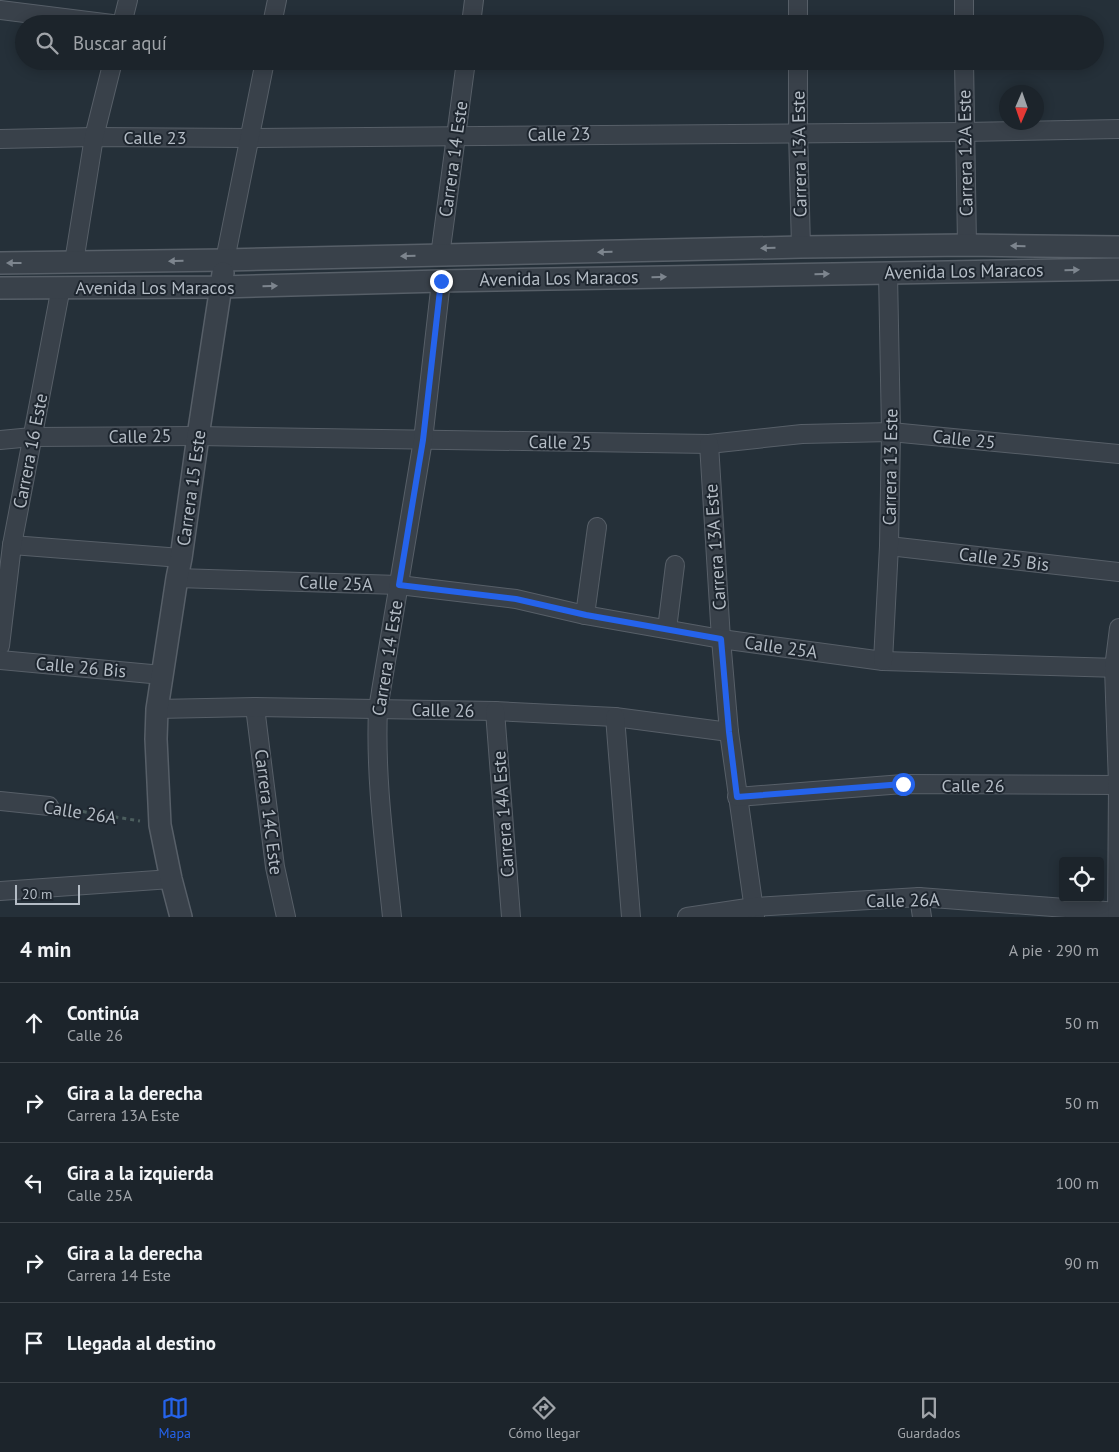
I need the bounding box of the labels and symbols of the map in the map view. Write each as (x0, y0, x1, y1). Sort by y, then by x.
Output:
north arrow (999, 85, 1044, 130)
street label: Carrera 12A Este (952, 89, 978, 217)
street label: Carrera 13A Este (786, 90, 812, 218)
street label: Carrera 14 Este (433, 100, 473, 218)
street label: Calle 23 (527, 122, 591, 146)
street label: Calle 23 (124, 126, 186, 149)
one-way arrow (1010, 242, 1026, 250)
one-way arrow (760, 244, 776, 252)
one-way arrow (597, 248, 613, 256)
one-way arrow (400, 253, 416, 261)
one-way arrow (168, 257, 184, 265)
street label: Avenida Los Maracos (884, 258, 1044, 284)
one-way arrow (6, 259, 22, 267)
street label: Avenida Los Maracos (479, 265, 639, 291)
one-way arrow (1064, 266, 1080, 274)
route end (430, 270, 453, 293)
one-way arrow (814, 270, 830, 278)
one-way arrow (652, 273, 668, 281)
street label: Avenida Los Maracos (75, 276, 235, 299)
one-way arrow (262, 281, 278, 289)
street label: Carrera 16 Este (8, 391, 52, 511)
street label: Carrera 13 Este (877, 408, 903, 526)
street label: Calle 25 (108, 424, 172, 448)
street label: Calle 25 (931, 424, 997, 454)
street label: Carrera 15 Este (171, 429, 211, 547)
street label: Calle 25 (528, 430, 592, 454)
street label: Carrera 13A Este (699, 483, 731, 611)
street label: Calle 25 Bis (958, 542, 1050, 576)
street label: Calle 25A (299, 570, 374, 596)
street label: Carrera 14 Este (367, 598, 407, 718)
street label: Calle 25A (743, 630, 819, 664)
street label: Calle 26 Bis (35, 652, 127, 682)
street label: Calle 26 (411, 698, 475, 722)
street label: Carrera 14C Este (250, 748, 288, 876)
street label: Carrera 14A Este (487, 750, 519, 878)
route start (892, 773, 915, 796)
street label: Calle 26 (942, 774, 1004, 797)
street label: Calle 26A (42, 795, 119, 829)
scale bar (15, 882, 80, 905)
street label: Calle 26A (866, 888, 940, 912)

